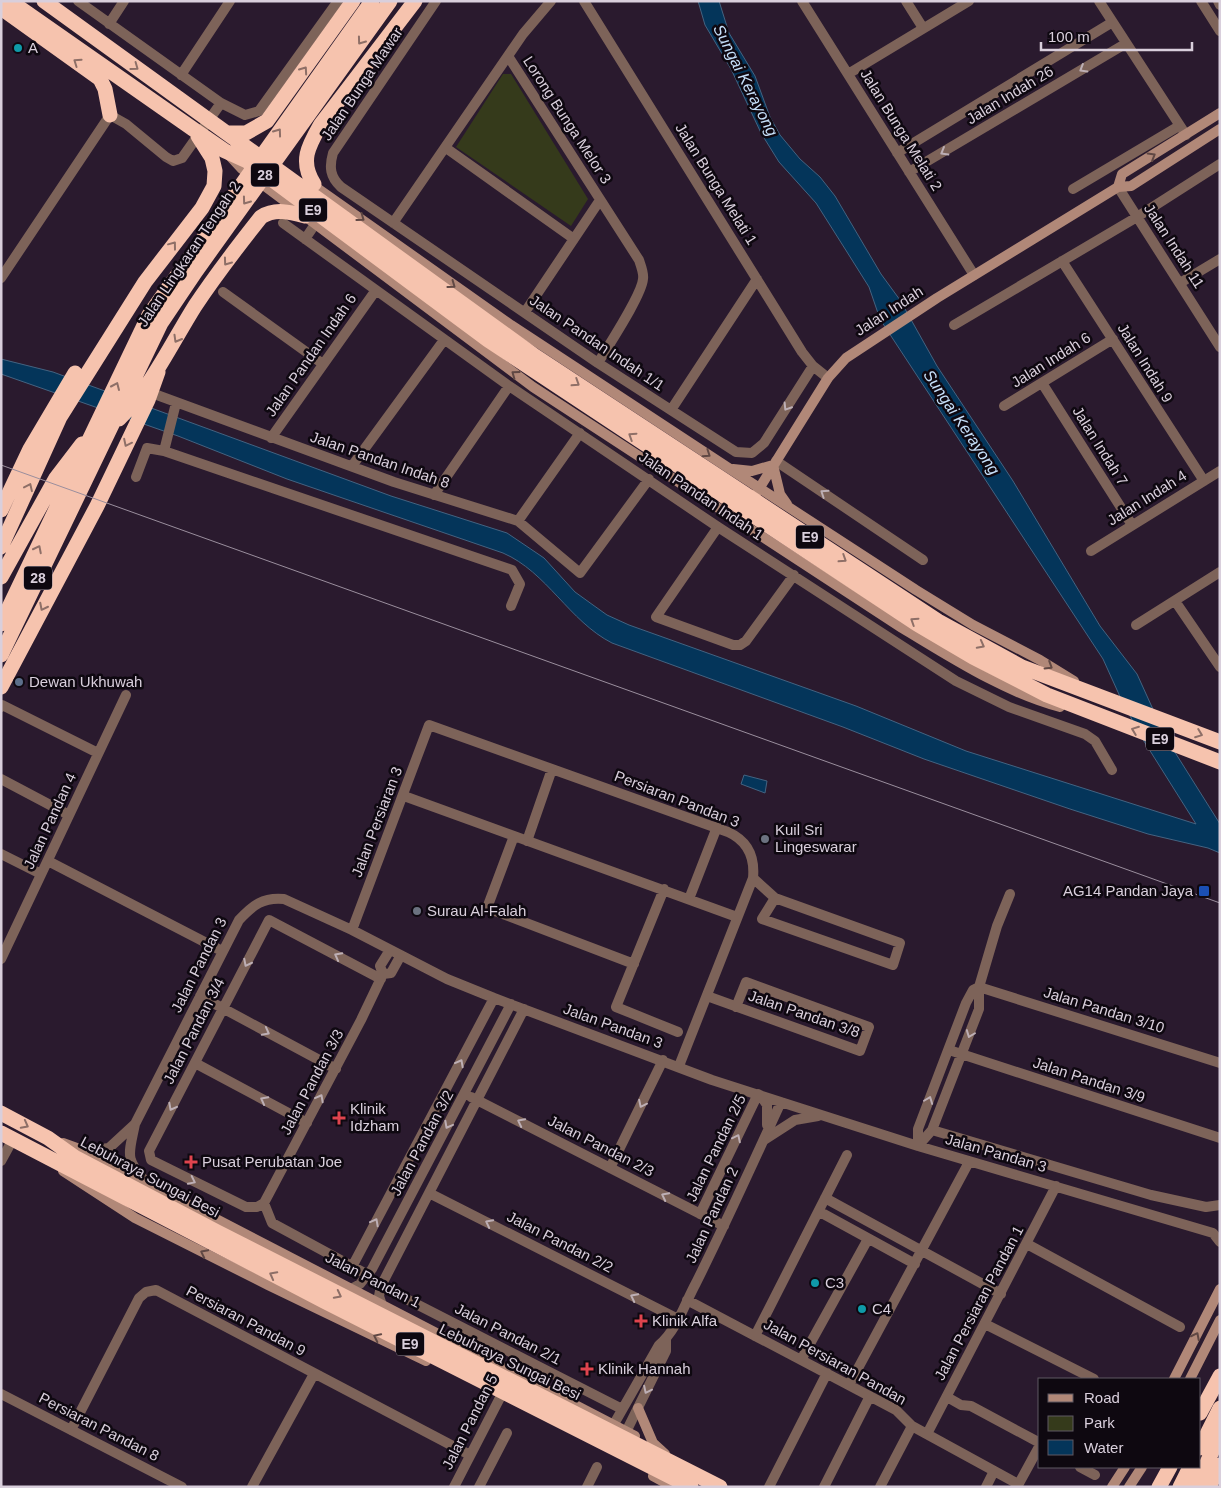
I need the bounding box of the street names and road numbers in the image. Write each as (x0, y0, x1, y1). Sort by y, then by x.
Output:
street label: Jalan Bunga Mawar (317, 24, 406, 143)
street label: Lorong Bunga Melor 3 (520, 53, 615, 187)
street label: Jalan Indah 26 (963, 62, 1056, 127)
street label: Jalan Bunga Melati 2 (857, 66, 946, 194)
street label: Jalan Bunga Melati 1 (672, 120, 761, 248)
road number: 28 (251, 164, 279, 186)
street label: Jalan Lingkaran Tengah 2 (134, 178, 244, 330)
road number: E9 (299, 198, 327, 222)
street label: Jalan Indah 11 (1141, 200, 1208, 291)
street label: Jalan Indah (852, 282, 926, 339)
street label: Jalan Pandan Indah 6 (262, 290, 359, 419)
street label: Jalan Pandan Indah 1/1 (527, 291, 668, 394)
street label: Jalan Indah 9 (1114, 320, 1176, 405)
street label: Jalan Indah 6 (1008, 329, 1093, 391)
street label: Jalan Indah 7 (1069, 403, 1131, 488)
street label: Jalan Pandan Indah 8 (308, 428, 452, 491)
street label: Jalan Pandan Indah 1 (636, 448, 767, 543)
street label: Jalan Indah 4 (1104, 467, 1189, 529)
road number: E9 (796, 526, 824, 548)
road number: 28 (24, 566, 52, 590)
road number: E9 (1146, 728, 1174, 751)
street label: Jalan Persiaran 3 (348, 764, 405, 879)
street label: Persiaran Pandan 3 (612, 767, 742, 830)
street label: Jalan Pandan 4 (20, 770, 79, 872)
street label: Jalan Pandan 3 (167, 914, 230, 1015)
street label: Jalan Pandan 3/4 (159, 975, 228, 1087)
street label: Jalan Pandan 3/10 (1042, 983, 1166, 1036)
street label: Jalan Pandan 3/8 (746, 986, 862, 1041)
street label: Jalan Pandan 3 (561, 1000, 665, 1051)
street label: Jalan Pandan 3/3 (277, 1026, 346, 1137)
street label: Jalan Pandan 3/9 (1031, 1053, 1147, 1106)
street label: Jalan Pandan 3/2 (387, 1087, 456, 1198)
street label: Jalan Pandan 2/5 (682, 1092, 749, 1204)
street label: Jalan Pandan 2/3 (545, 1111, 657, 1180)
street label: Jalan Pandan 3 (944, 1130, 1049, 1175)
street label: Lebuhraya Sungai Besi (78, 1133, 223, 1220)
street label: Jalan Pandan 2 (682, 1164, 741, 1266)
street label: Jalan Pandan 2/2 (504, 1207, 616, 1276)
street label: Jalan Persiaran Pandan 1 (931, 1223, 1027, 1383)
street label: Jalan Pandan 1 (323, 1248, 424, 1311)
street label: Persiaran Pandan 9 (184, 1282, 309, 1359)
street label: Jalan Pandan 2/1 (452, 1299, 564, 1368)
street label: Jalan Persiaran Pandan (761, 1315, 909, 1408)
street label: Lebuhraya Sungai Besi (437, 1320, 584, 1403)
road number: E9 (396, 1332, 424, 1356)
street label: Jalan Pandan 5 (438, 1371, 501, 1472)
street label: Persiaran Pandan 8 (36, 1389, 162, 1464)

